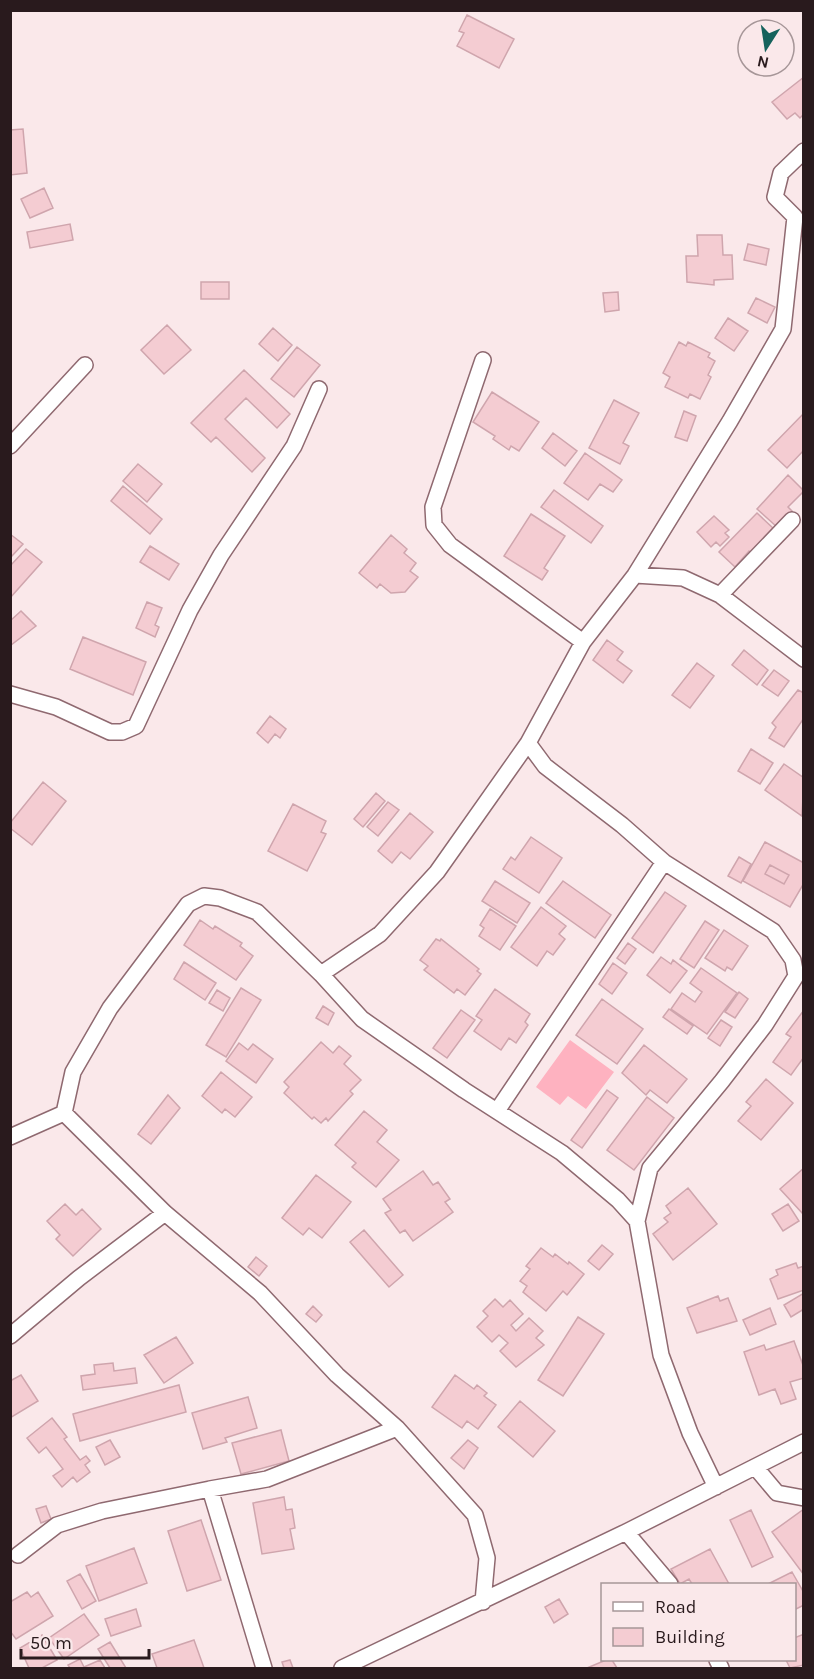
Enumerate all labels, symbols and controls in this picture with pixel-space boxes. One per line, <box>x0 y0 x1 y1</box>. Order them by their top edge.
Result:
north arrow <box>736 18 796 78</box>
text: N <box>755 52 771 73</box>
legend <box>601 1583 796 1661</box>
text: Road <box>655 1596 696 1618</box>
scale bar <box>21 1622 148 1660</box>
text: Building <box>655 1626 725 1648</box>
text: 50 m <box>30 1632 72 1654</box>

